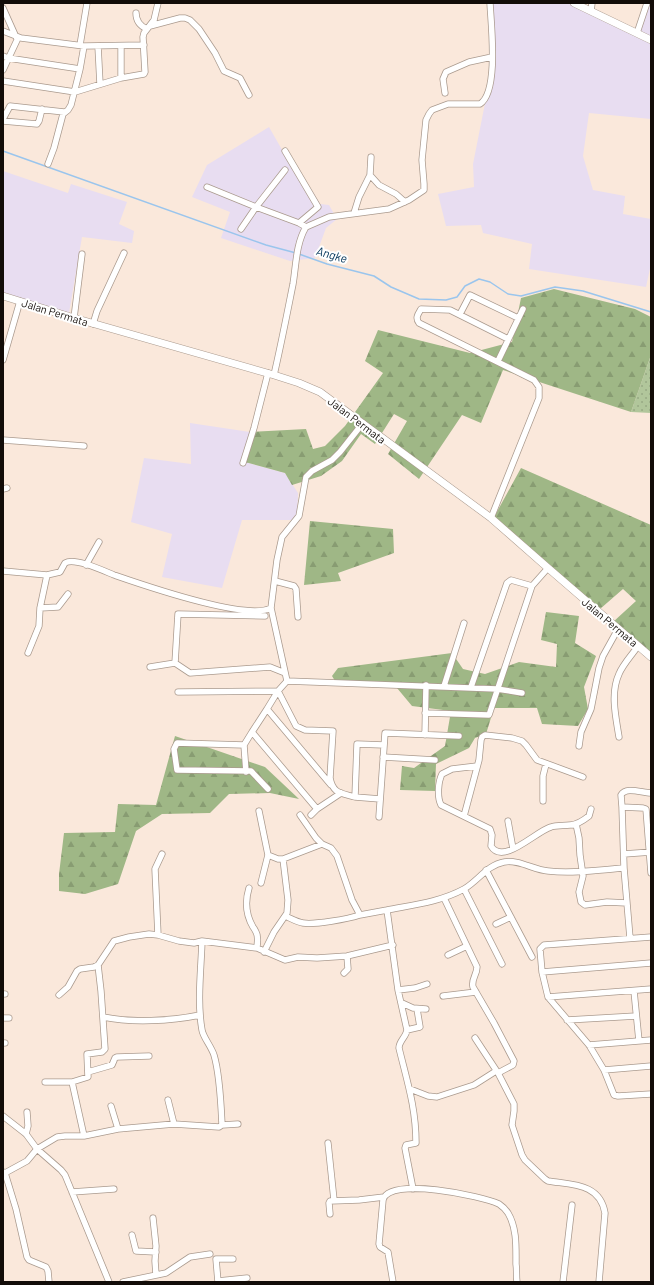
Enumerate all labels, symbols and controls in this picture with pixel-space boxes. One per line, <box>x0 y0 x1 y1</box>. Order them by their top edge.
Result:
water label: Angke <box>315 243 349 265</box>
street label: Jalan Permata <box>20 296 90 328</box>
street label: Jalan Permata <box>326 394 388 446</box>
street label: Jalan Permata <box>579 595 641 649</box>

